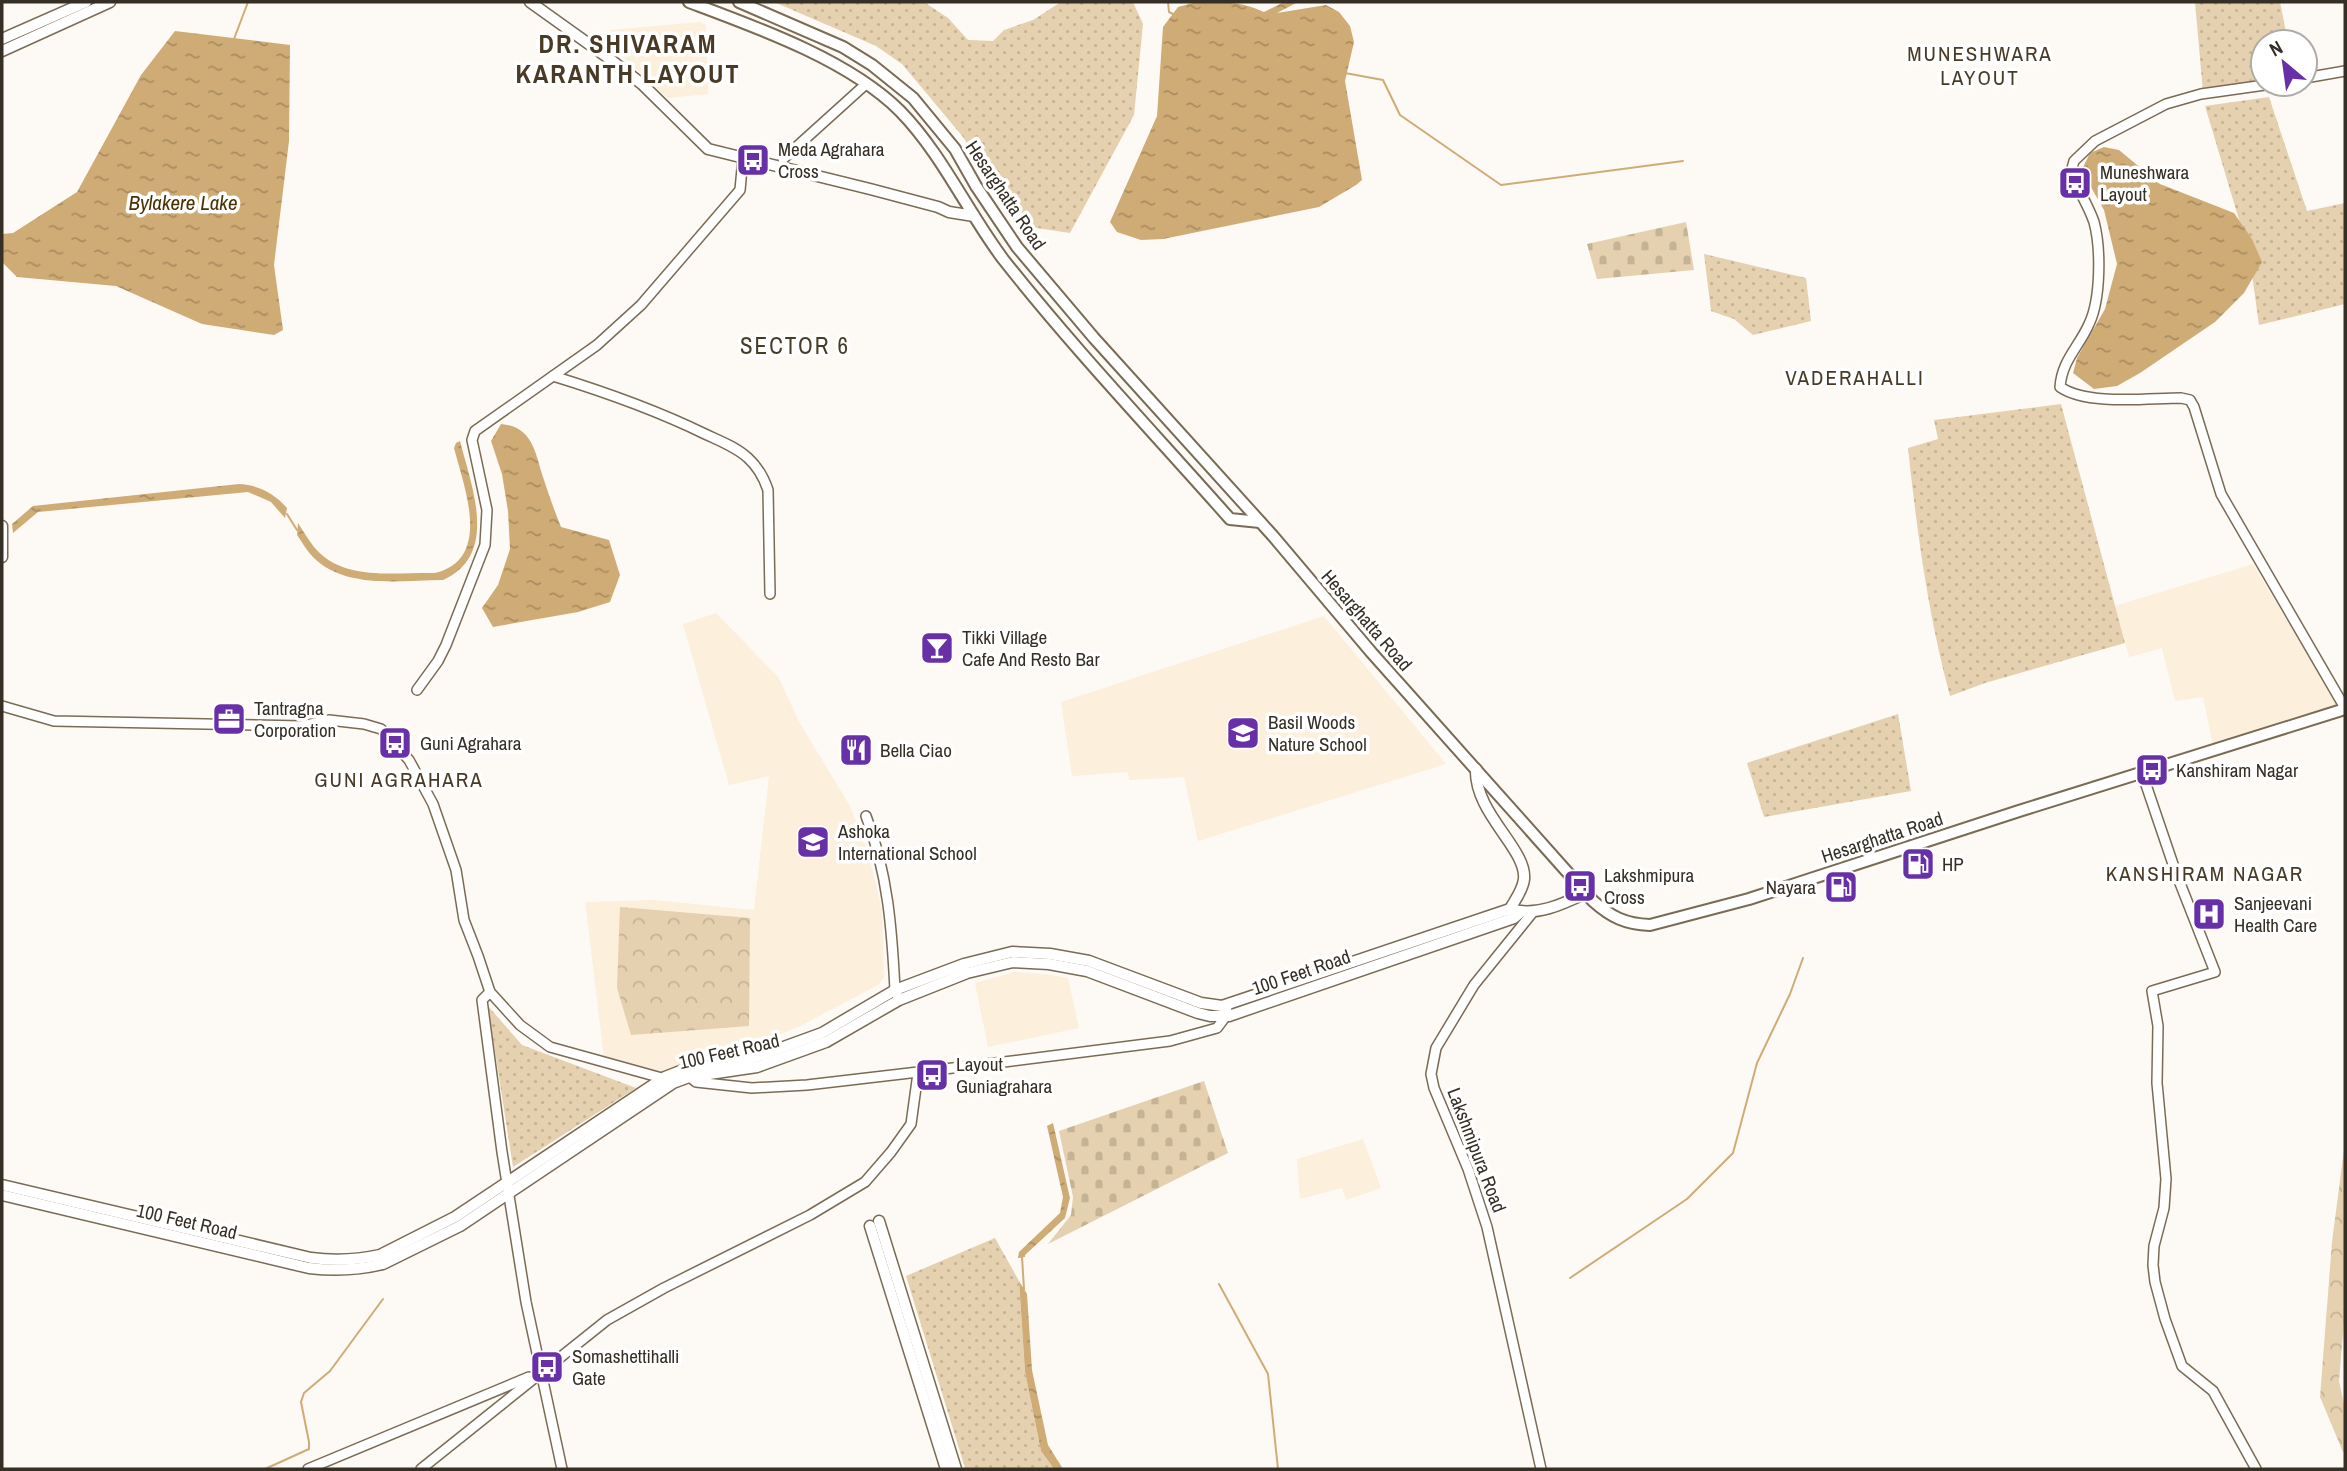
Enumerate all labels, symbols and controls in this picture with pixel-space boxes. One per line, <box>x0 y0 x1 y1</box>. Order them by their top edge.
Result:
district label: DR. SHIVARAM KARANTH LAYOUT <box>515 26 741 91</box>
north arrow <box>2249 28 2319 98</box>
text: N <box>2265 34 2287 62</box>
district label: MUNESHWARA LAYOUT <box>1907 39 2053 92</box>
street label: Hesarghatta Road <box>960 135 1052 255</box>
place label: Meda Agrahara Cross <box>778 136 885 184</box>
bus stop icon: Meda Agrahara Cross <box>734 141 772 179</box>
place label: Muneshwara Layout <box>2100 159 2190 207</box>
bus stop icon: Muneshwara Layout <box>2056 164 2094 202</box>
water label: Bylakere Lake <box>128 188 238 217</box>
district label: SECTOR 6 <box>740 330 850 361</box>
district label: VADERAHALLI <box>1785 363 1925 392</box>
street label: Hesarghatta Road <box>1316 564 1418 676</box>
place label: Tikki Village Cafe And Resto Bar <box>962 624 1101 672</box>
bar icon: Tikki Village Cafe And Resto Bar <box>918 629 956 667</box>
place label: Tantragna Corporation <box>254 695 336 743</box>
office icon: Tantragna Corporation <box>210 700 248 738</box>
place label: Basil Woods Nature School <box>1268 709 1367 757</box>
school or university icon: Basil Woods Nature School <box>1224 714 1262 752</box>
bus stop icon: Guni Agrahara <box>376 724 414 762</box>
place label: Guni Agrahara <box>420 730 522 756</box>
restaurant icon: Bella Ciao <box>837 731 875 769</box>
place label: Bella Ciao <box>880 737 952 763</box>
bus stop icon: Kanshiram Nagar <box>2133 751 2171 789</box>
place label: Kanshiram Nagar <box>2176 757 2299 783</box>
district label: GUNI AGRAHARA <box>314 765 484 794</box>
street label: Hesarghatta Road <box>1818 805 1946 869</box>
place label: Ashoka International School <box>837 818 977 866</box>
school or university icon: Ashoka International School <box>794 823 832 861</box>
fuel station icon: HP <box>1899 845 1937 883</box>
place label: HP <box>1942 851 1964 877</box>
district label: KANSHIRAM NAGAR <box>2106 859 2304 888</box>
place label: Lakshmipura Cross <box>1604 862 1694 910</box>
bus stop icon: Lakshmipura Cross <box>1561 867 1599 905</box>
fuel station icon: Nayara <box>1822 868 1860 906</box>
place label: Nayara <box>1766 874 1816 900</box>
place label: Sanjeevani Health Care <box>2234 890 2317 938</box>
hospital icon: Sanjeevani Health Care <box>2190 895 2228 933</box>
street label: 100 Feet Road <box>1248 943 1354 1001</box>
street label: 100 Feet Road <box>676 1027 782 1075</box>
place label: Layout Guniagrahara <box>956 1051 1052 1099</box>
bus stop icon: Layout Guniagrahara <box>913 1056 951 1094</box>
street label: Lakshmipura Road <box>1441 1084 1513 1216</box>
street label: 100 Feet Road <box>134 1197 240 1245</box>
place label: Somashettihalli Gate <box>572 1343 679 1391</box>
bus stop icon: Somashettihalli Gate <box>528 1348 566 1386</box>

